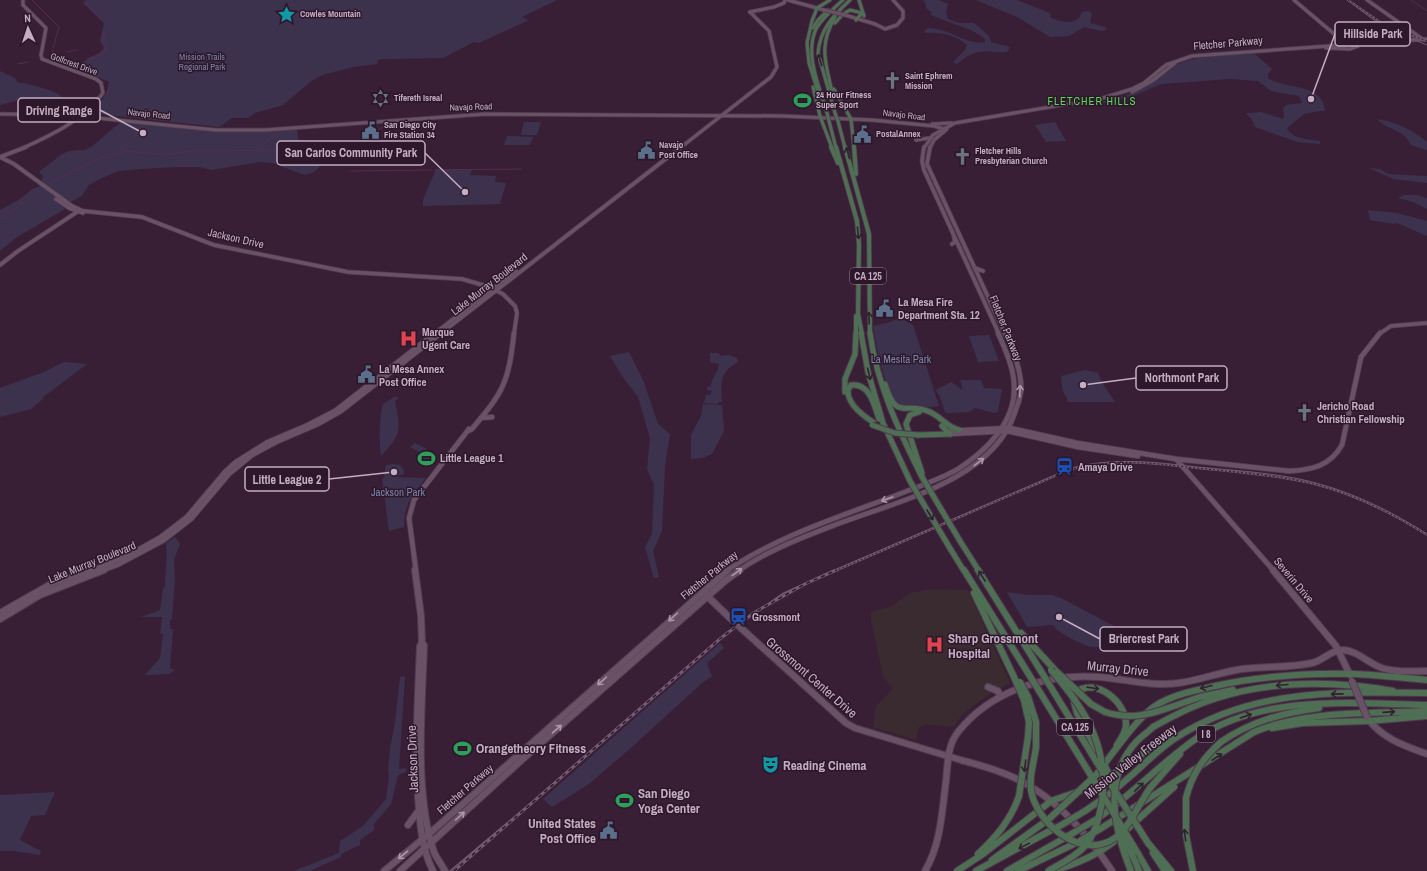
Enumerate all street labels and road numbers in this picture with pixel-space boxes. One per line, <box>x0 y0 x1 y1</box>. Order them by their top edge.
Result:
street label: Fletcher Parkway <box>1193 33 1264 53</box>
street label: Golfcrest Drive <box>49 50 99 78</box>
street label: Navajo Road <box>449 100 493 114</box>
street label: Navajo Road <box>127 106 171 122</box>
street label: Navajo Road <box>882 106 926 124</box>
street label: Jackson Drive <box>207 225 265 251</box>
street label: Lake Murray Boulevard <box>448 250 530 318</box>
road number: CA 125 <box>850 268 886 284</box>
street label: Fletcher Parkway <box>986 293 1026 363</box>
street label: Lake Murray Boulevard <box>46 538 138 586</box>
street label: Fletcher Parkway <box>678 547 741 602</box>
street label: Severin Drive <box>1271 554 1317 606</box>
street label: Grossmont Center Drive <box>762 633 861 722</box>
street label: Murray Drive <box>1086 657 1150 680</box>
road number: CA 125 <box>1057 719 1093 735</box>
street label: Mission Valley Freeway <box>1081 720 1180 803</box>
street label: Jackson Drive <box>403 725 422 793</box>
road number: I 8 <box>1197 726 1215 742</box>
street label: Fletcher Parkway <box>434 761 496 817</box>

